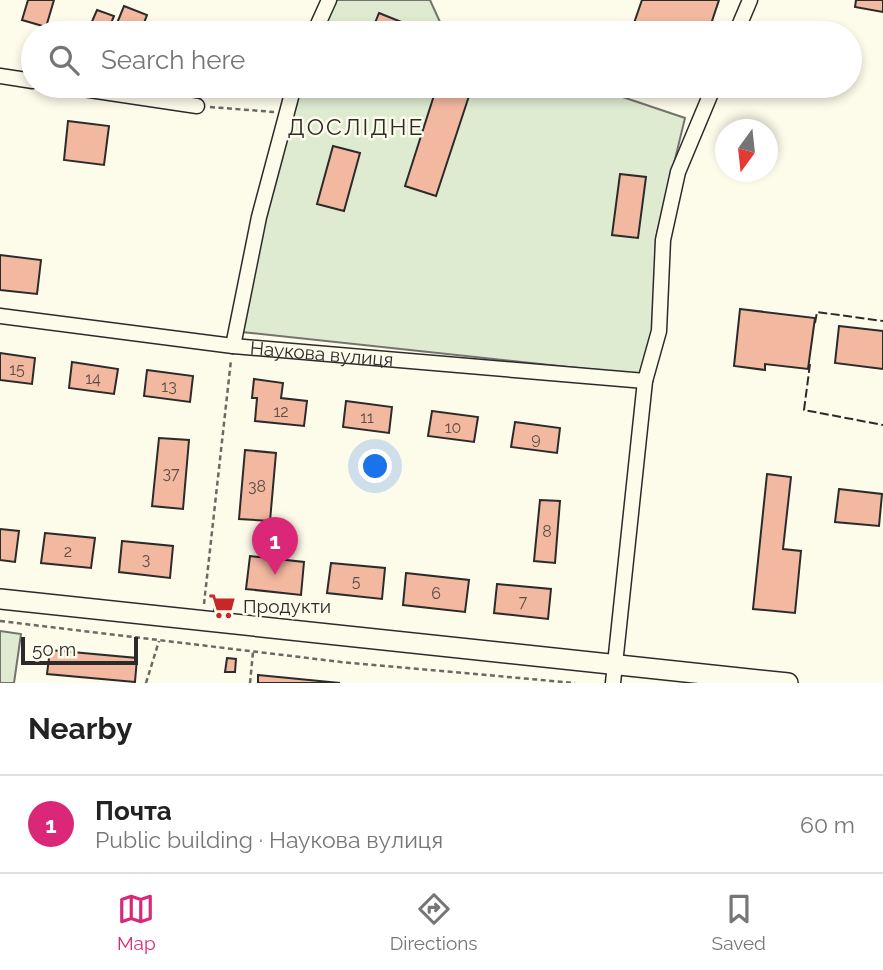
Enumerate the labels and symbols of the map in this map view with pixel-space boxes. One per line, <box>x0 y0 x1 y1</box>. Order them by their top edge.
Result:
district label: ДОСЛІДНЕ <box>288 113 424 140</box>
north arrow <box>715 119 778 182</box>
street label: Наукова вулиця <box>249 336 394 371</box>
house number: 15 <box>9 360 25 379</box>
house number: 14 <box>85 369 101 388</box>
house number: 13 <box>161 377 177 396</box>
house number: 12 <box>273 402 289 421</box>
house number: 11 <box>360 408 374 427</box>
house number: 10 <box>445 418 461 437</box>
house number: 9 <box>531 429 541 448</box>
your location <box>358 449 392 483</box>
house number: 37 <box>162 464 180 483</box>
house number: 38 <box>248 477 266 496</box>
pin: 1 <box>252 517 298 575</box>
house number: 8 <box>542 522 552 541</box>
house number: 2 <box>64 542 72 561</box>
house number: 3 <box>142 550 150 569</box>
house number: 5 <box>352 572 361 591</box>
house number: 6 <box>431 584 441 603</box>
supermarket icon: Продукти <box>207 591 237 621</box>
house number: 7 <box>519 592 528 611</box>
place label: Продукти <box>243 595 331 617</box>
scale bar <box>21 634 138 666</box>

